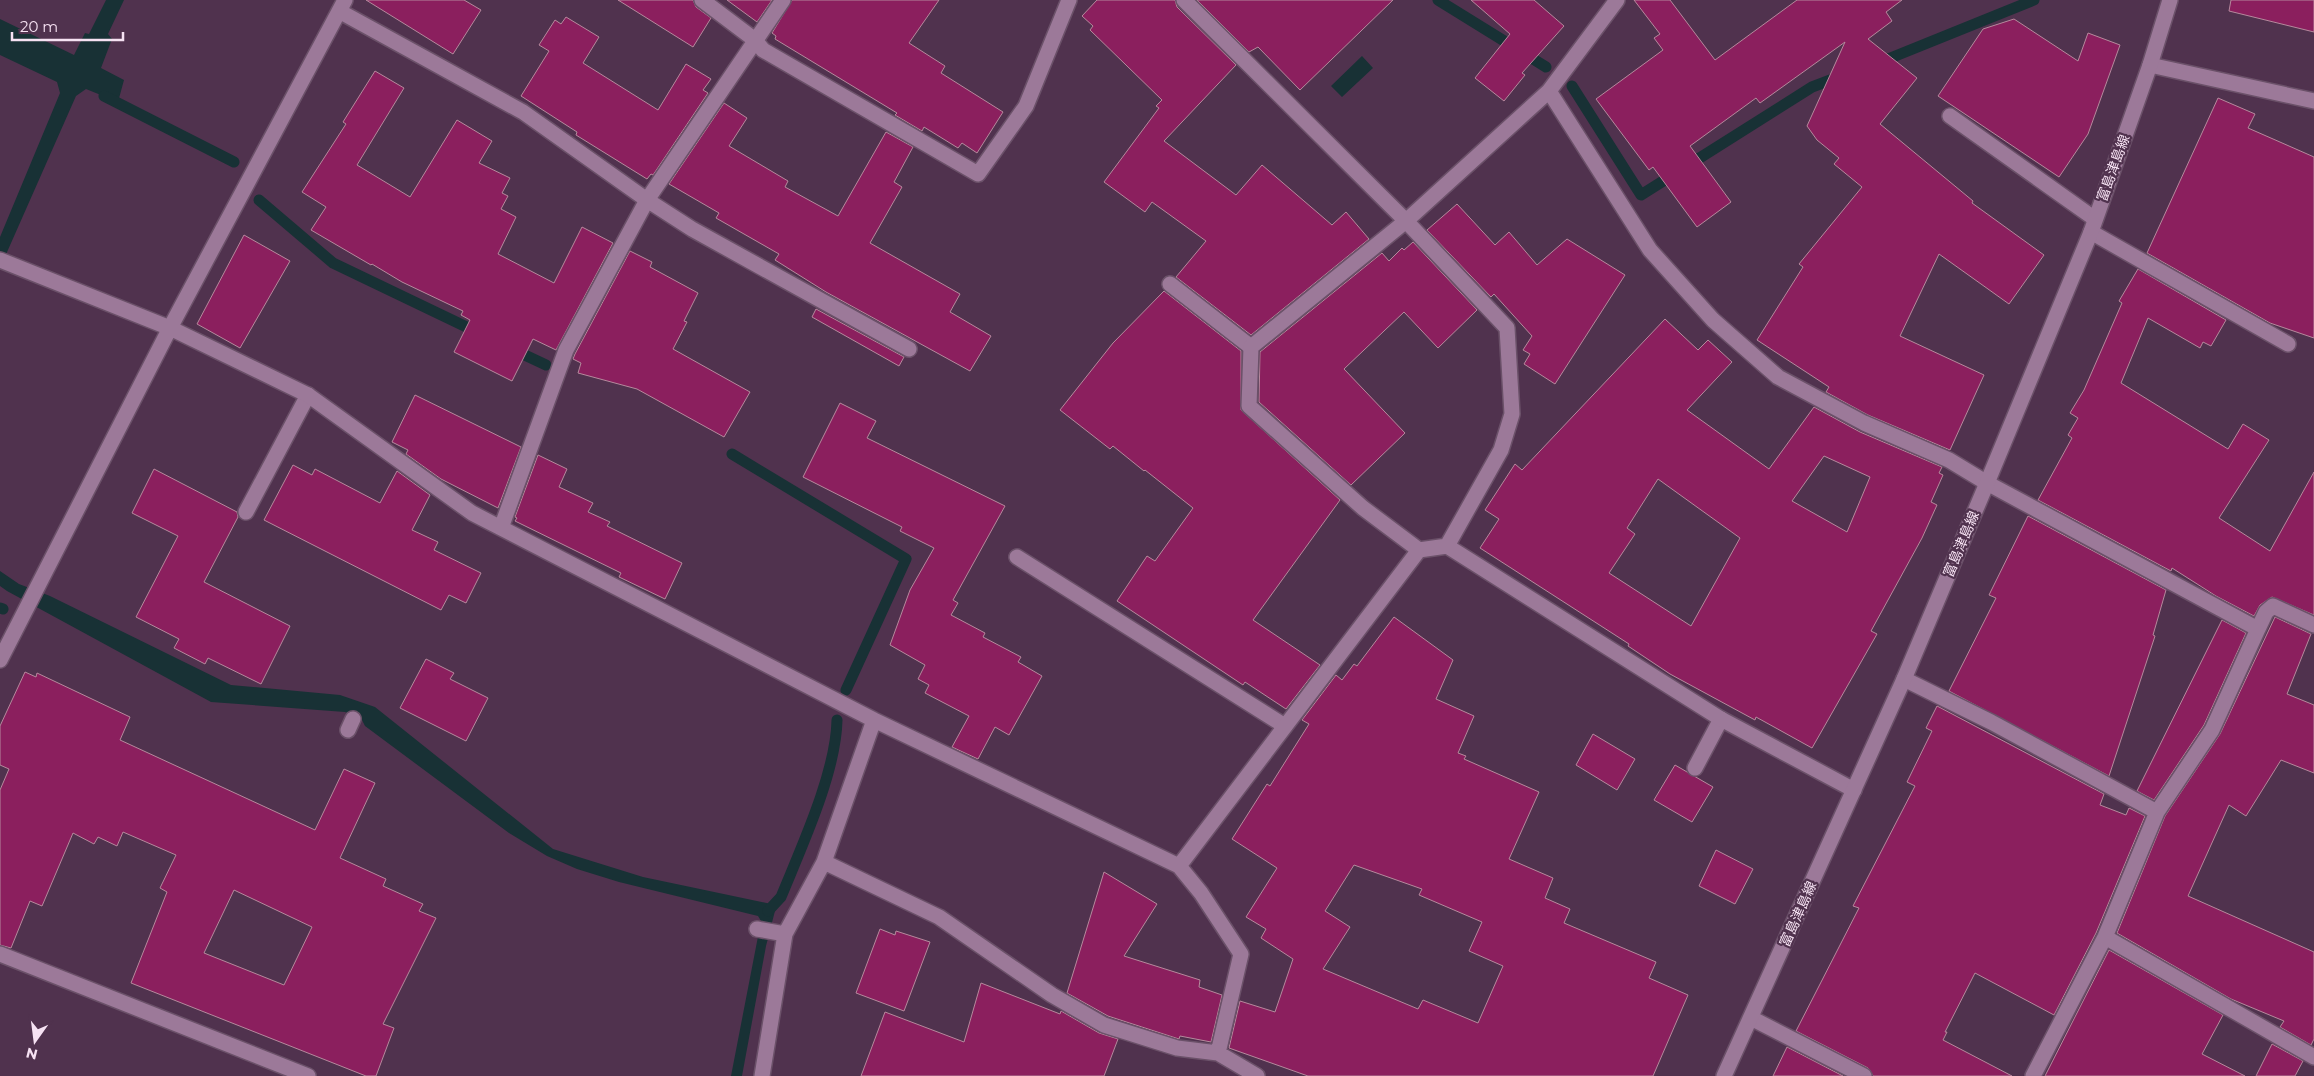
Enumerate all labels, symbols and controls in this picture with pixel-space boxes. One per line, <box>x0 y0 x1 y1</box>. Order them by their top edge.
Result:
scale bar <box>12 10 124 42</box>
text: 20 m <box>20 17 58 36</box>
street label: 富島津島線 <box>2093 132 2133 204</box>
street label: 富島津島線 <box>1939 508 1983 580</box>
street label: 富島津島線 <box>1776 878 1820 950</box>
north arrow <box>10 1016 60 1066</box>
text: N <box>24 1044 40 1064</box>

